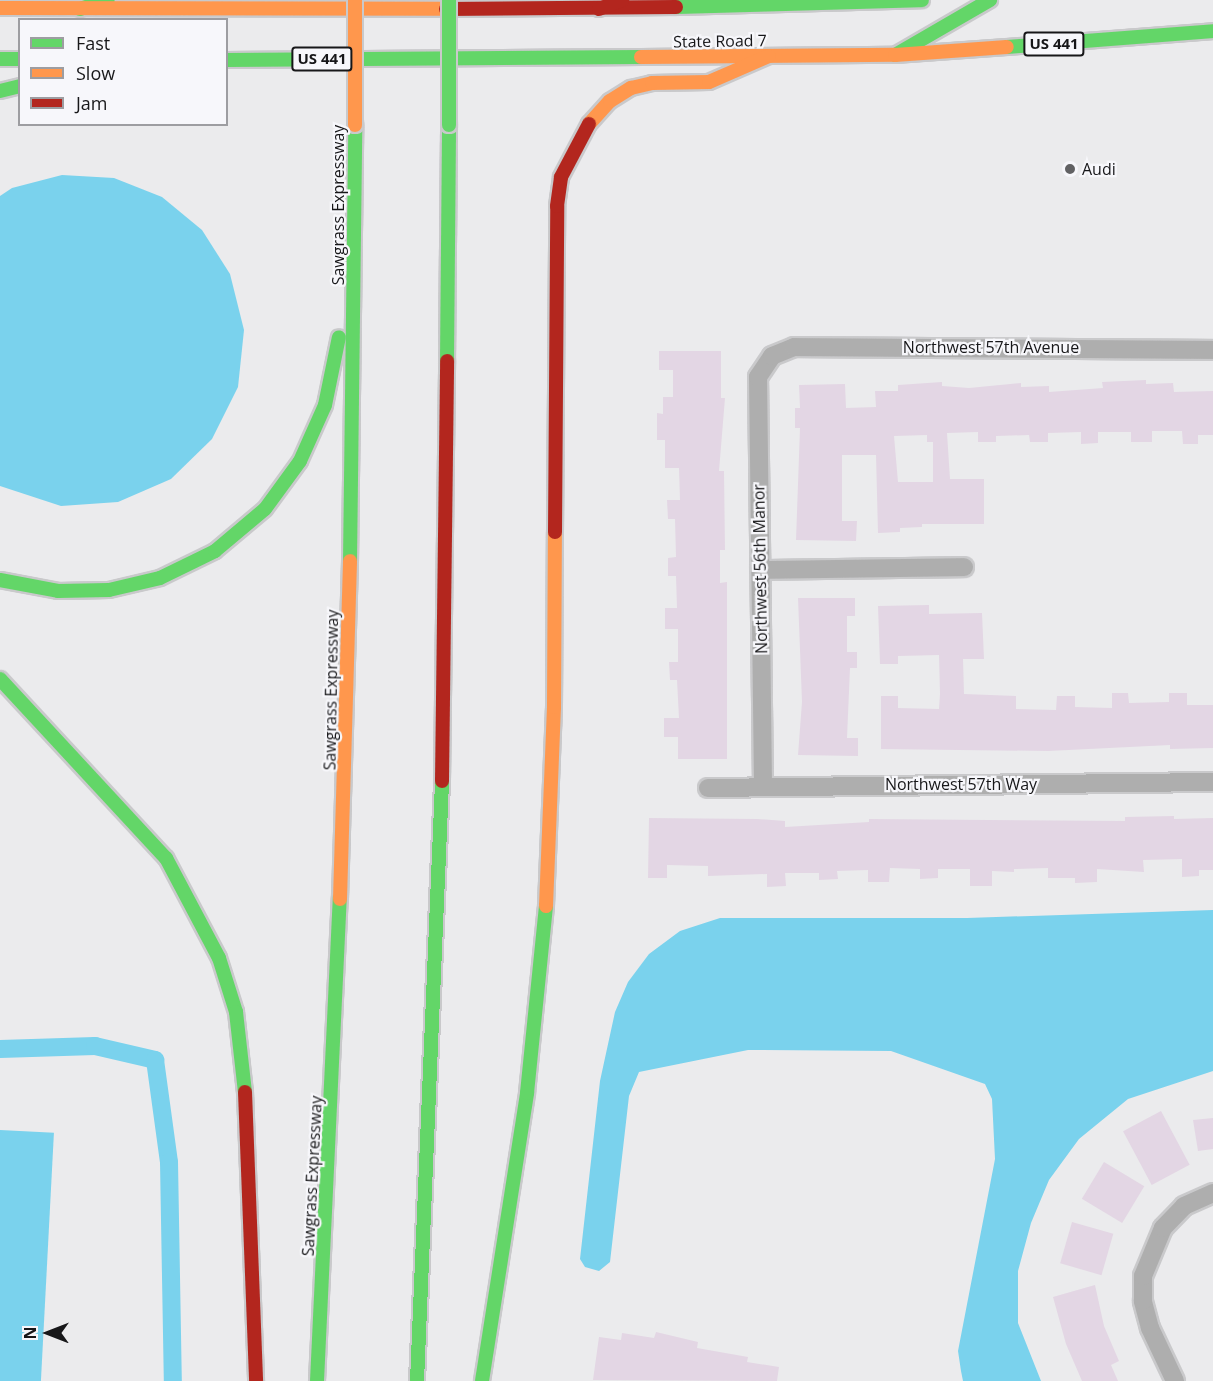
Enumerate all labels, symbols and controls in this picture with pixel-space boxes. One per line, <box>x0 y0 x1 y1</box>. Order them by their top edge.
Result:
legend <box>18 18 228 126</box>
text: Fast <box>76 31 110 55</box>
street label: State Road 7 <box>673 31 767 51</box>
road number: US 441 <box>1022 32 1086 56</box>
road number: US 441 <box>290 47 354 71</box>
text: Slow <box>76 61 115 85</box>
text: Jam <box>76 91 108 115</box>
street label: Sawgrass Expressway <box>328 125 348 285</box>
place label: Audi <box>1082 159 1116 179</box>
marker: Audi <box>1063 162 1077 176</box>
street label: Northwest 57th Avenue <box>903 337 1079 357</box>
street label: Northwest 56th Manor <box>749 484 771 654</box>
street label: Sawgrass Expressway <box>320 609 342 771</box>
street label: Northwest 57th Way <box>885 774 1037 794</box>
street label: Sawgrass Expressway <box>298 1095 326 1257</box>
north arrow <box>18 1303 78 1363</box>
text: N <box>19 1327 41 1340</box>

